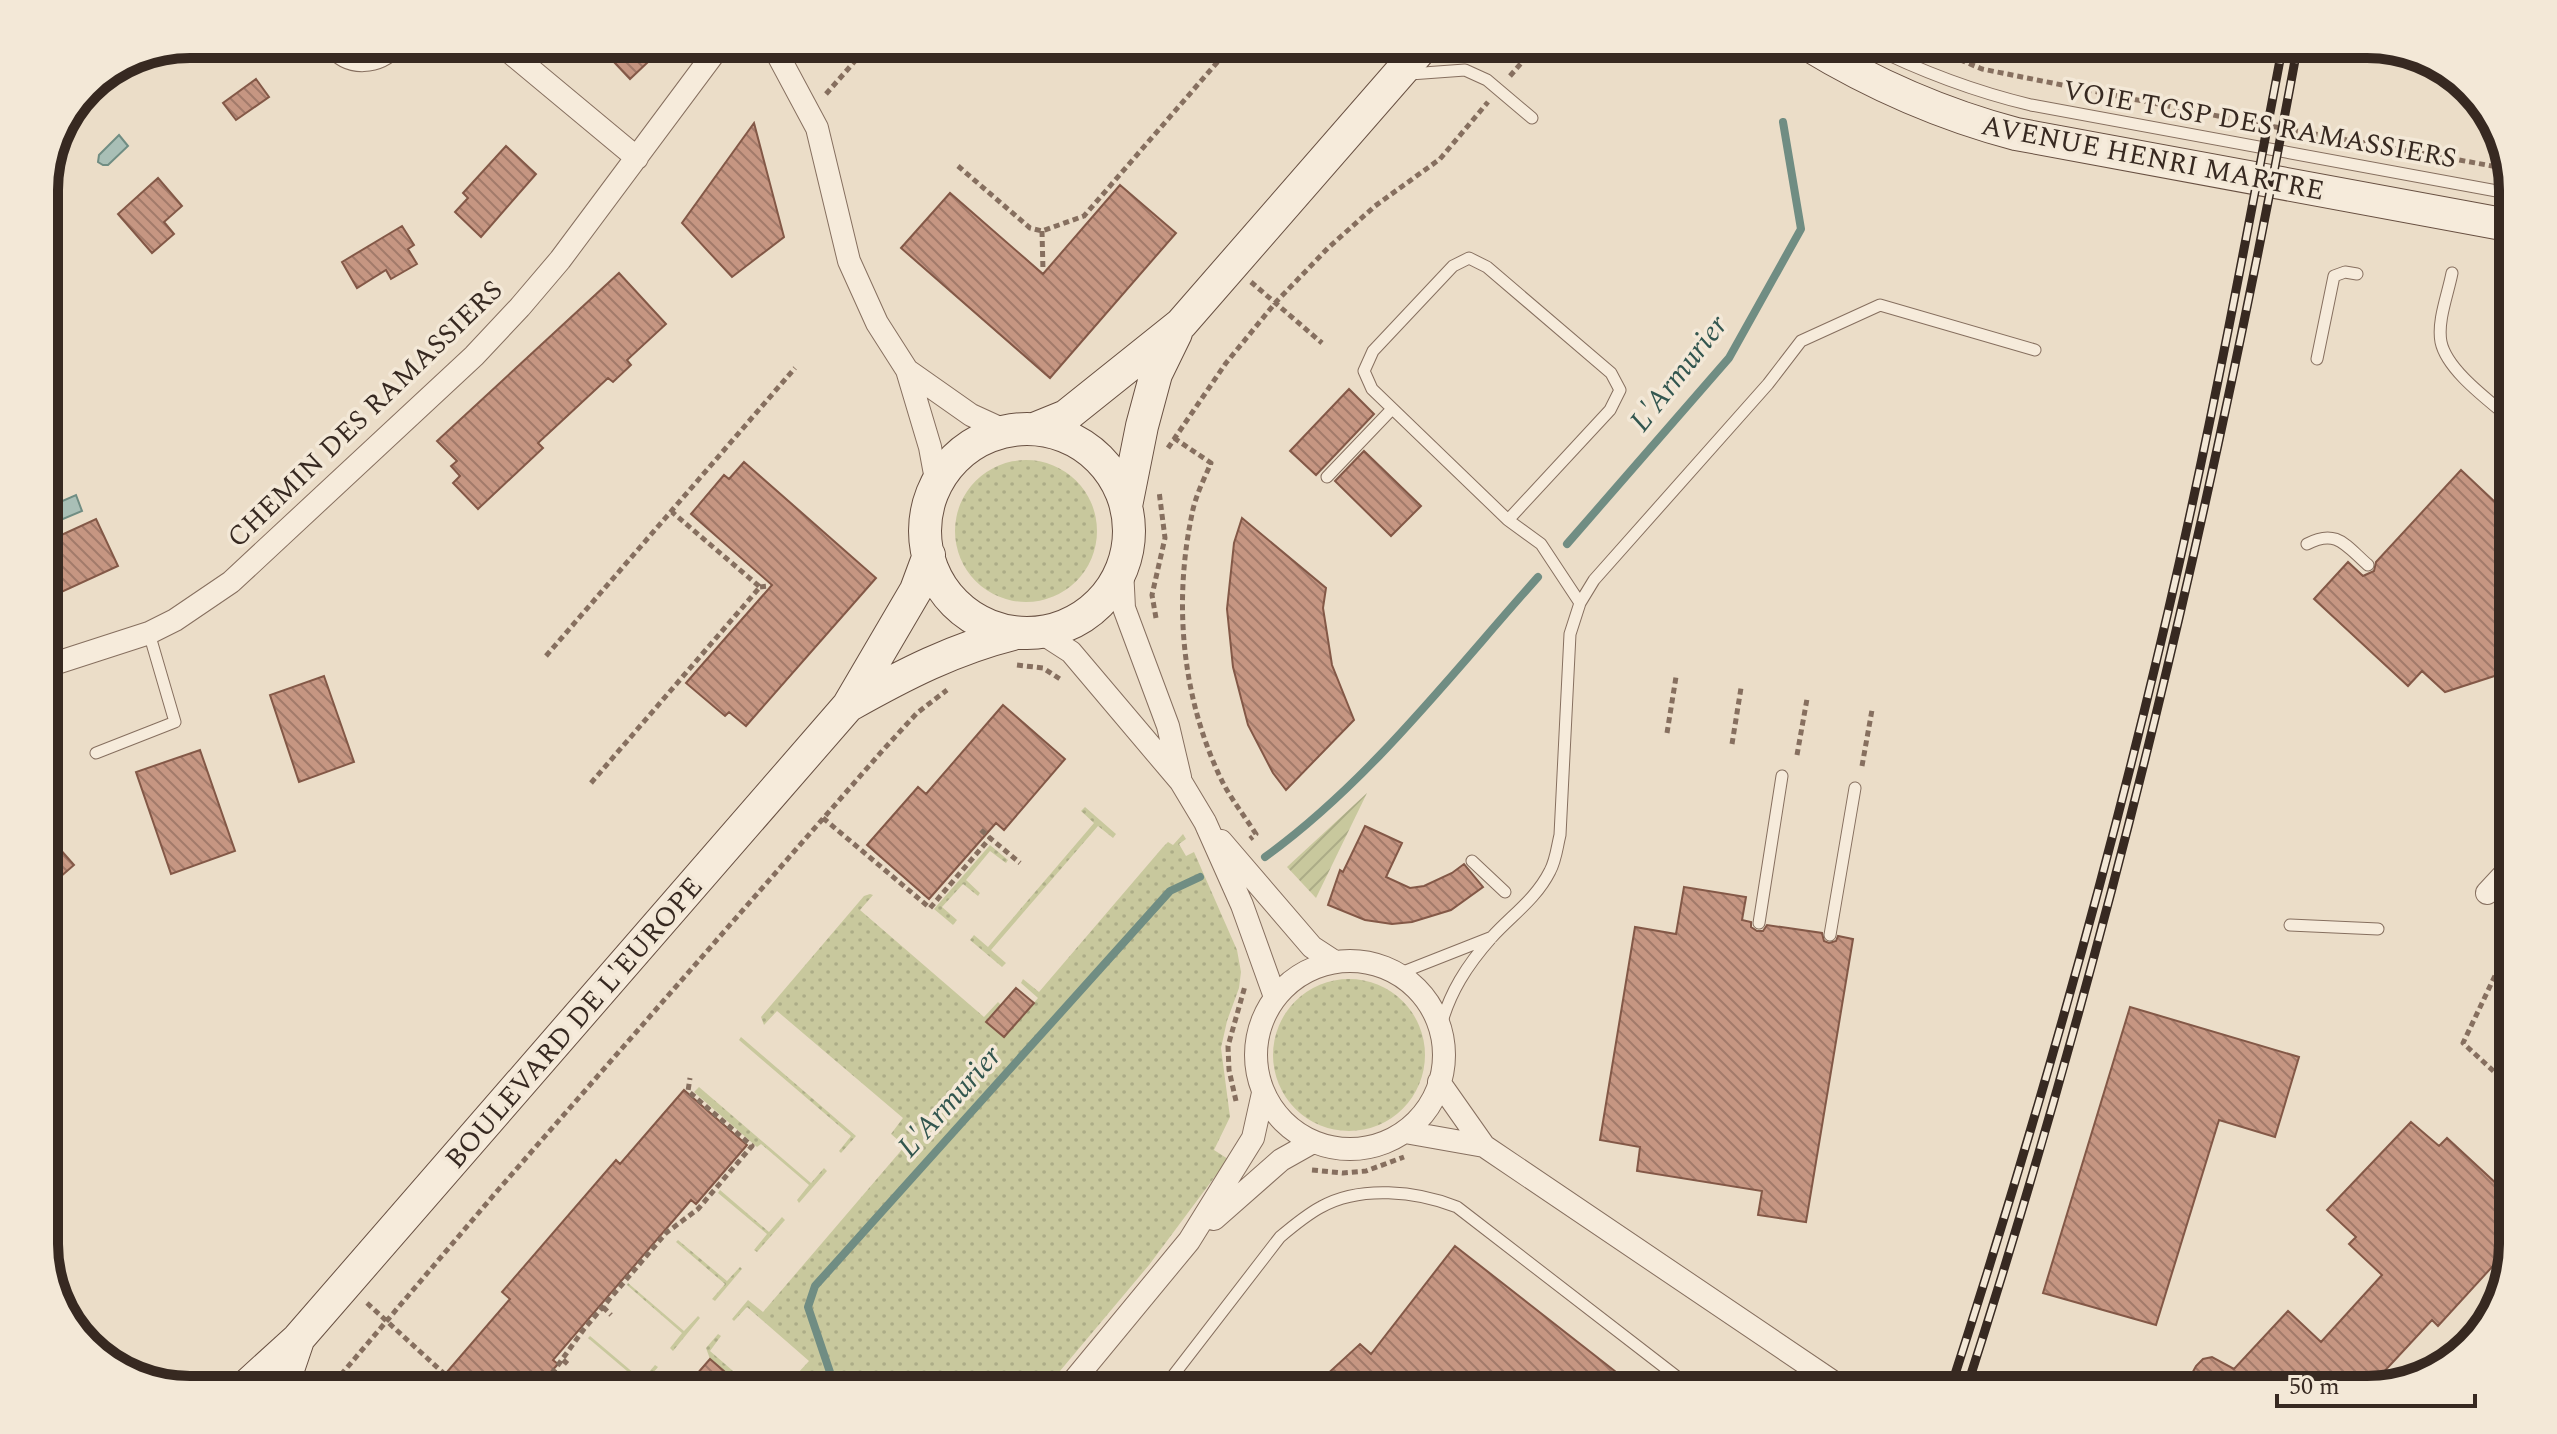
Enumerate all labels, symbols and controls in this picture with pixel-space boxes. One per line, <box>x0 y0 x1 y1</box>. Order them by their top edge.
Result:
street label: VOIE TCSP DES RAMASSIERS <box>2060 69 2460 180</box>
street label: AVENUE HENRI MARTRE <box>1977 104 2328 213</box>
street label: CHEMIN DES RAMASSIERS <box>217 270 513 558</box>
water label: L'Armurier <box>1618 305 1740 442</box>
street label: BOULEVARD DE L'EUROPE <box>435 867 713 1179</box>
water label: L'Armurier <box>887 1035 1013 1168</box>
scale bar <box>2277 1358 2475 1408</box>
text: 50 m <box>2289 1369 2340 1405</box>

